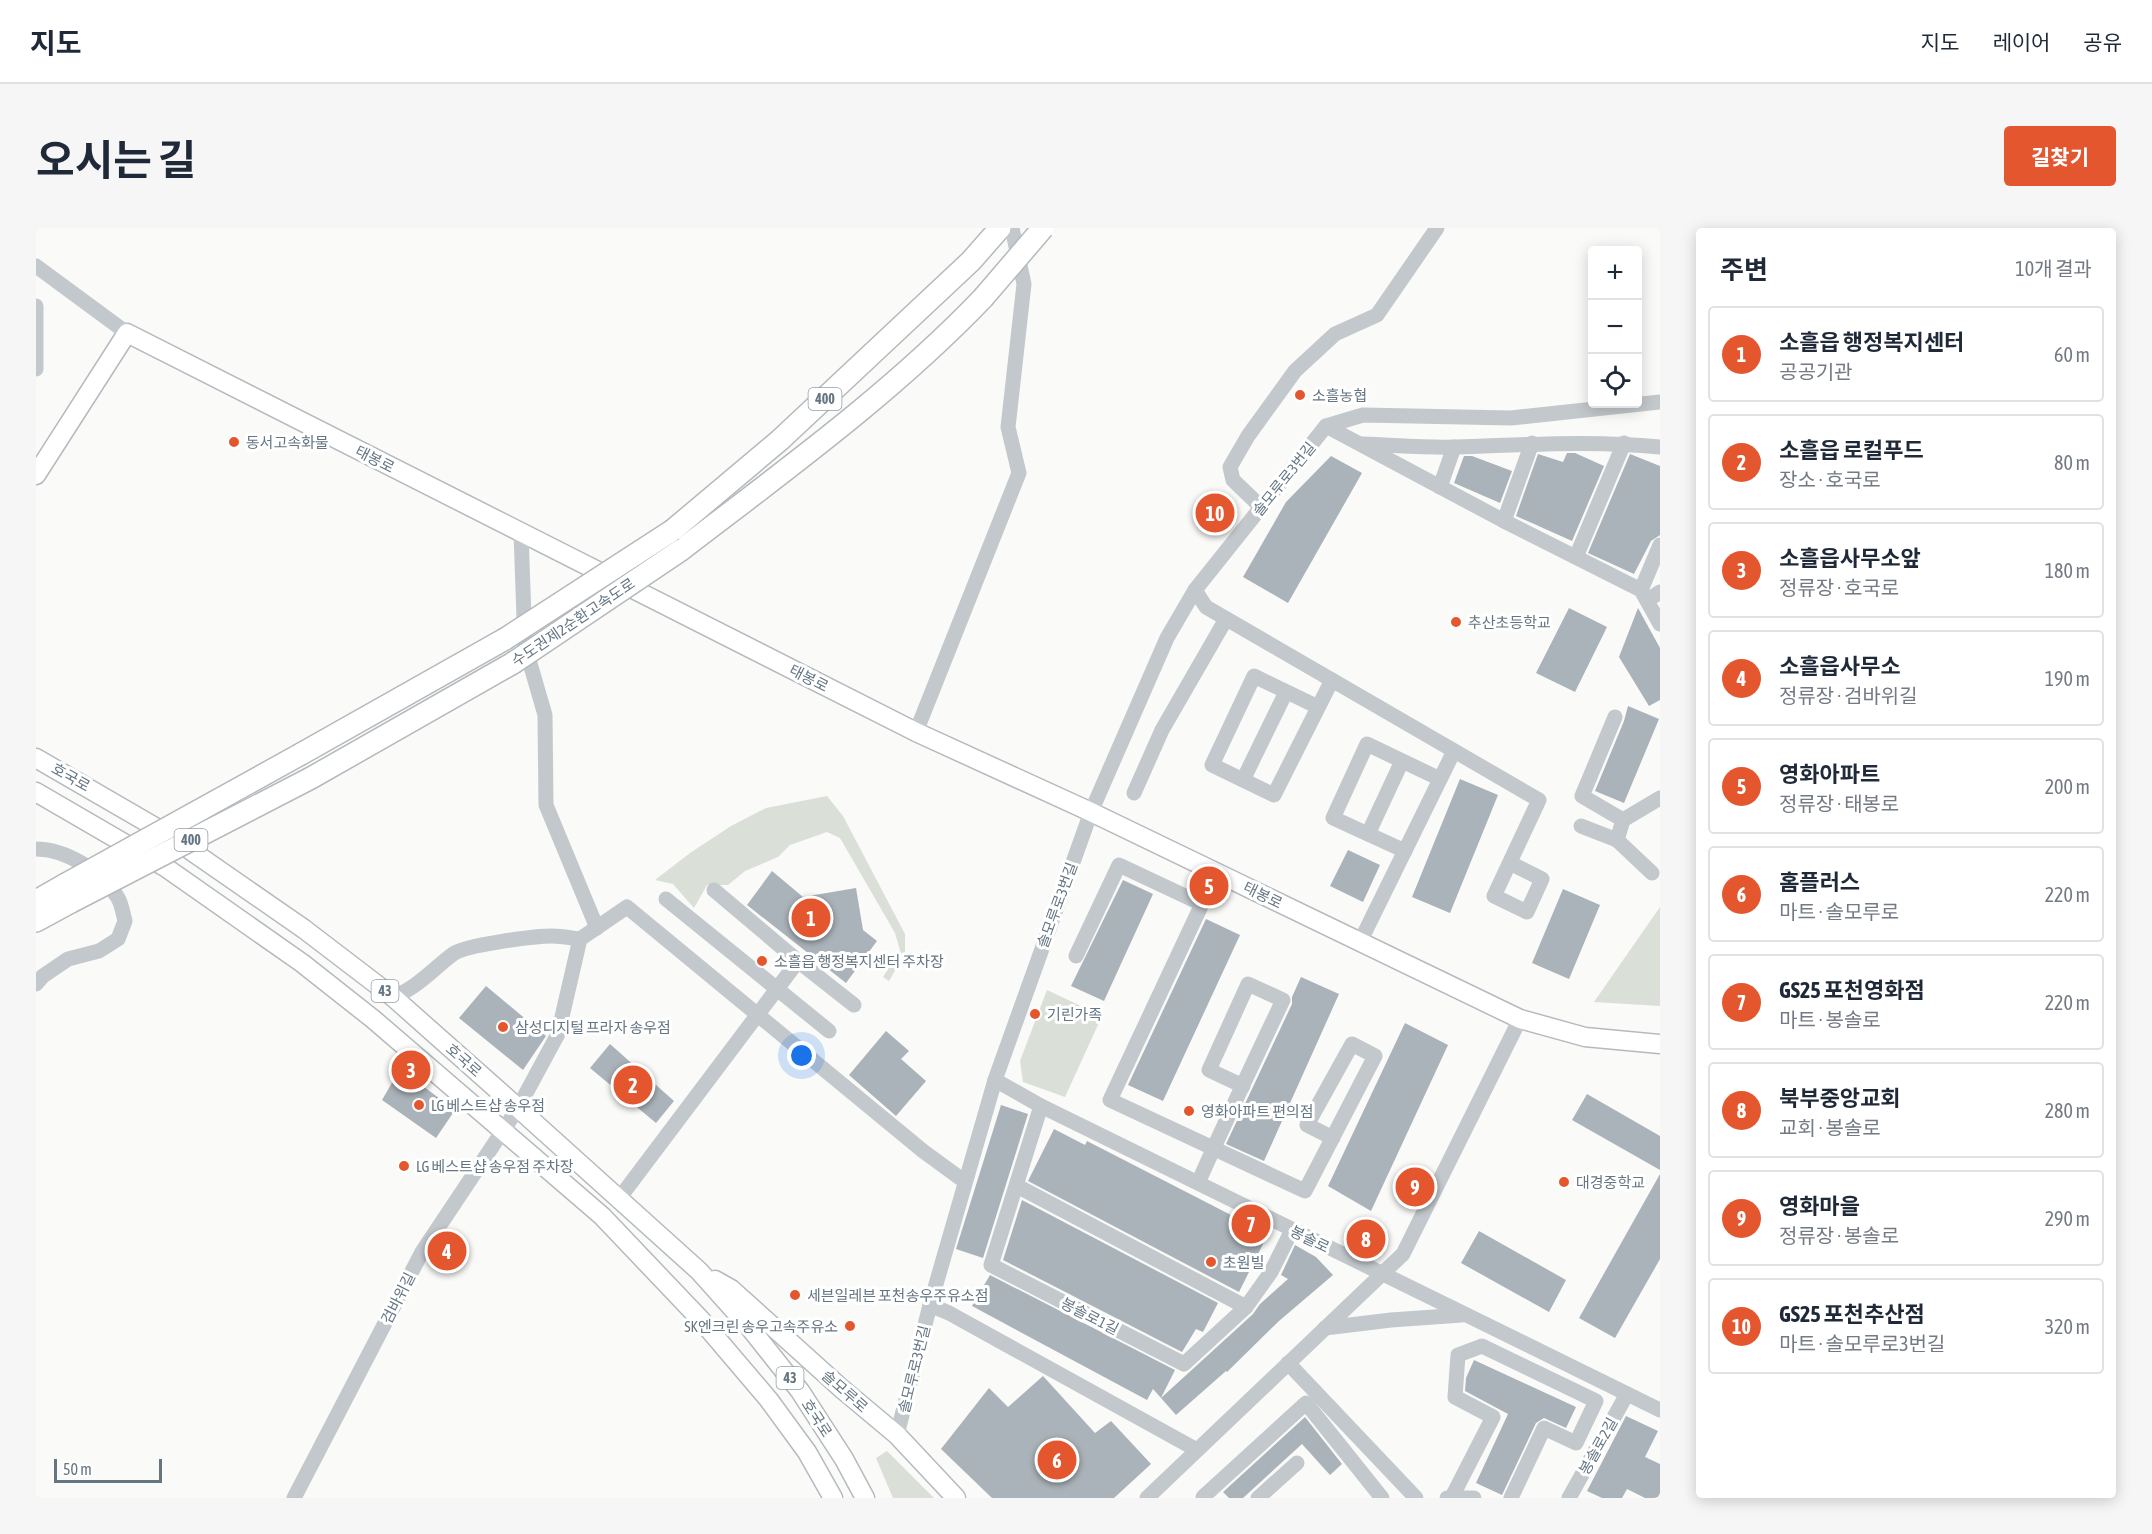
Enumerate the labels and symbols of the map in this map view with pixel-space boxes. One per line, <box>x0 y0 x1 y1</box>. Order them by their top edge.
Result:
place label: 소흘농협 <box>1312 387 1367 404</box>
road number: 400 <box>808 388 842 410</box>
marker: 소흘농협 <box>1293 388 1307 402</box>
place label: 동서고속화물 <box>246 434 329 451</box>
marker: 동서고속화물 <box>227 435 241 449</box>
street label: 솔모루로3번길 <box>1249 439 1319 519</box>
street label: 태봉로 <box>353 442 397 476</box>
pin: 10 <box>1196 490 1234 536</box>
street label: 수도권제2순환고속도로 <box>508 574 638 670</box>
place label: 추산초등학교 <box>1468 614 1551 631</box>
marker: 추산초등학교 <box>1449 615 1463 629</box>
street label: 태봉로 <box>787 661 831 695</box>
street label: 호국로 <box>49 760 93 794</box>
road number: 400 <box>174 829 208 851</box>
street label: 솔모루로3번길 <box>1034 860 1080 950</box>
pin: 5 <box>1190 864 1228 908</box>
street label: 태봉로 <box>1241 878 1285 912</box>
pin: 1 <box>792 896 830 940</box>
place label: 소흘읍 행정복지센터 주차장 <box>774 953 944 970</box>
marker: 소흘읍 행정복지센터 주차장 <box>755 954 769 968</box>
road number: 43 <box>372 980 398 1002</box>
place label: 기린가족 <box>1047 1006 1102 1023</box>
marker: 기린가족 <box>1028 1007 1042 1021</box>
place label: 삼성디지털 프라자 송우점 <box>515 1019 671 1036</box>
marker: 삼성디지털 프라자 송우점 <box>496 1020 510 1034</box>
street label: 호국로 <box>443 1040 485 1080</box>
your location <box>787 1041 816 1070</box>
pin: 3 <box>392 1048 430 1092</box>
pin: 2 <box>614 1062 652 1108</box>
place label: LG 베스트샵 송우점 <box>431 1097 545 1114</box>
marker: LG 베스트샵 송우점 <box>412 1098 426 1112</box>
place label: 영화아파트 편의점 <box>1201 1103 1313 1120</box>
marker: 영화아파트 편의점 <box>1182 1104 1196 1118</box>
place label: LG 베스트샵 송우점 주차장 <box>416 1158 574 1175</box>
marker: LG 베스트샵 송우점 주차장 <box>397 1159 411 1173</box>
pin: 9 <box>1396 1164 1434 1210</box>
place label: 대경중학교 <box>1576 1174 1645 1191</box>
marker: 대경중학교 <box>1557 1175 1571 1189</box>
pin: 7 <box>1232 1202 1270 1246</box>
pin: 8 <box>1346 1216 1386 1262</box>
street label: 봉솔로 <box>1288 1222 1332 1256</box>
pin: 4 <box>428 1228 466 1274</box>
place label: 초원빌 <box>1223 1254 1264 1271</box>
marker: 초원빌 <box>1204 1255 1218 1269</box>
street label: 검바위길 <box>378 1270 418 1326</box>
place label: 세븐일레븐 포천송우주유소점 <box>807 1287 988 1304</box>
marker: 세븐일레븐 포천송우주유소점 <box>788 1288 802 1302</box>
street label: 봉솔로1길 <box>1058 1294 1122 1338</box>
place label: SK엔크린 송우고속주유소 <box>684 1318 838 1335</box>
marker: SK엔크린 송우고속주유소 <box>843 1319 857 1333</box>
street label: 솔모루로3번길 <box>895 1323 933 1415</box>
street label: 솔모루로 <box>819 1366 871 1416</box>
road number: 43 <box>776 1367 804 1389</box>
street label: 호국로 <box>799 1396 835 1440</box>
street label: 봉솔로2길 <box>1575 1415 1621 1477</box>
pin: 6 <box>1038 1438 1076 1482</box>
scale bar <box>54 1456 162 1484</box>

